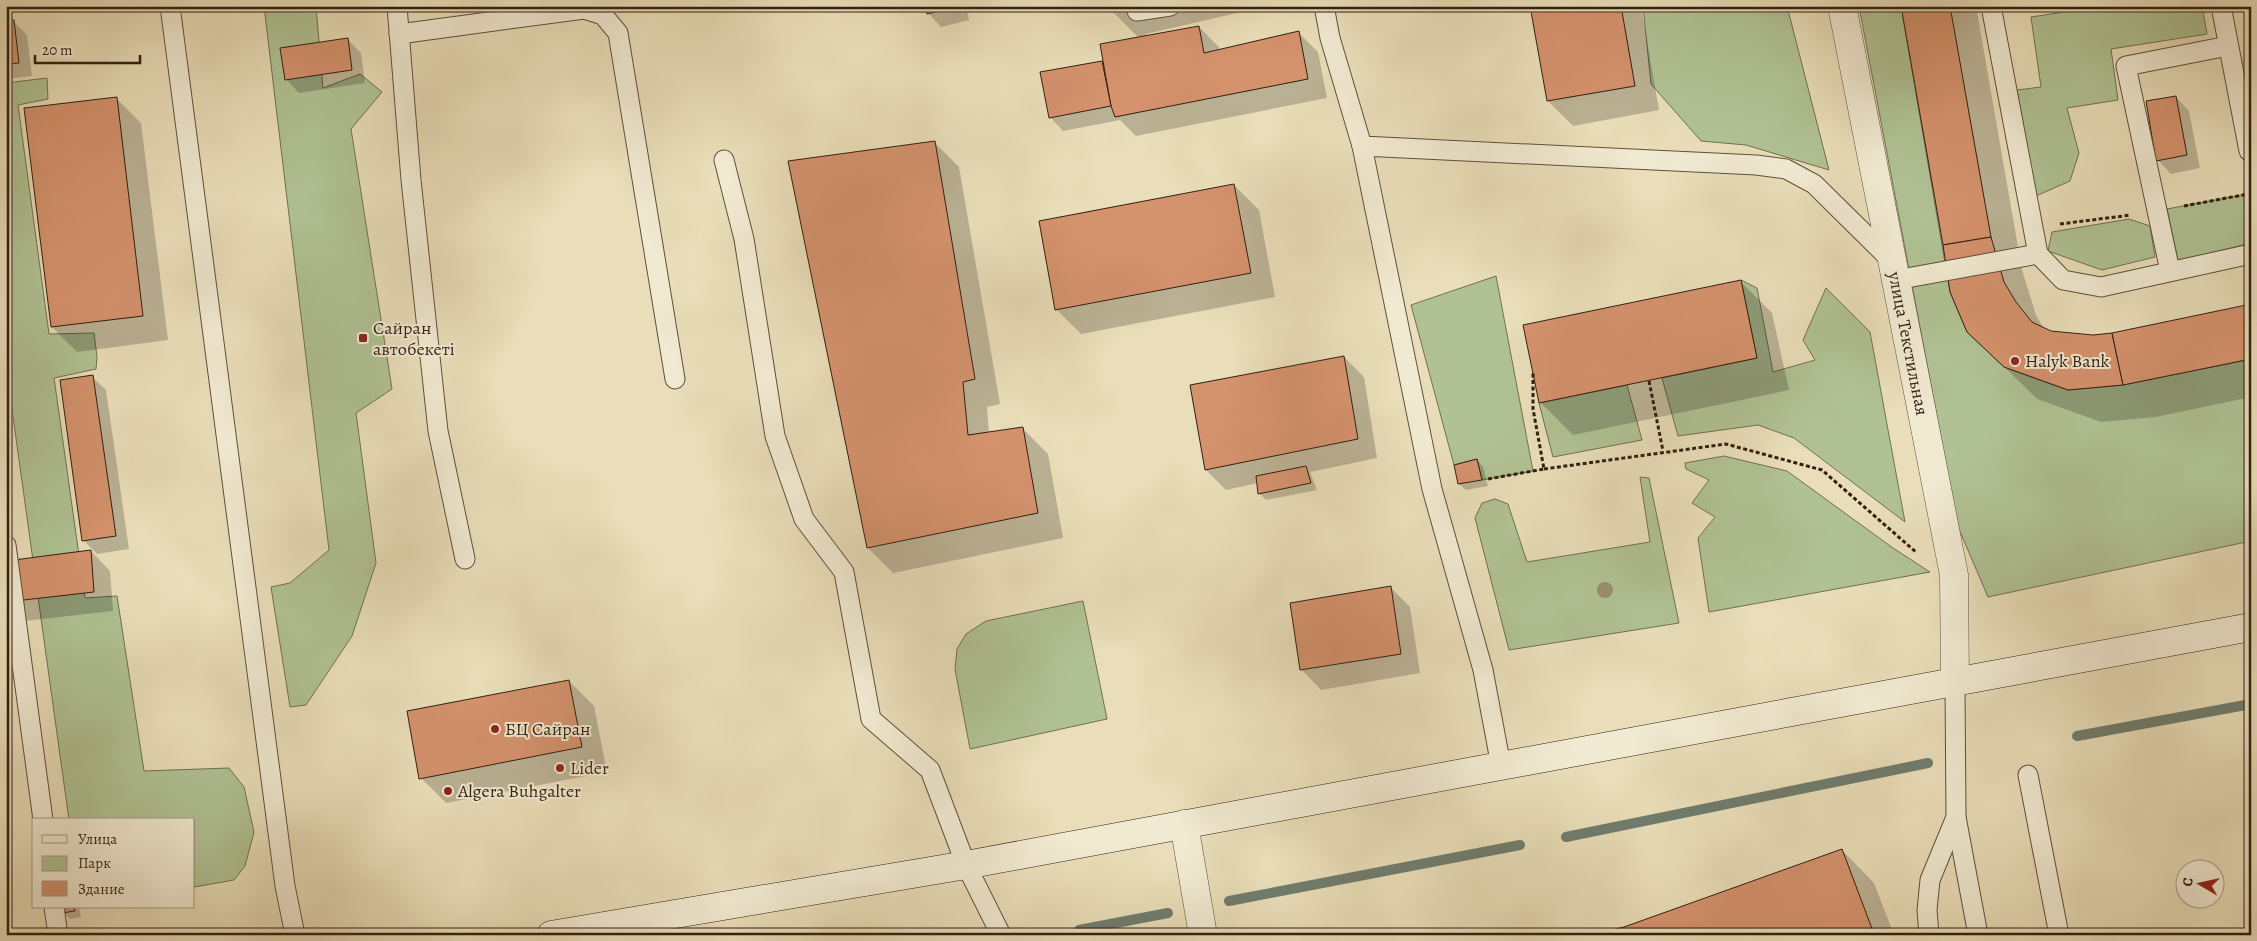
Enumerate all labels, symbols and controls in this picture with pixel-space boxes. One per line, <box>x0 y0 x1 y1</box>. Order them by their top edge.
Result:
scale bar <box>35 32 140 64</box>
text: 20 m <box>42 40 73 60</box>
street label: улица Текстильная <box>1882 268 1934 418</box>
place label: Сайран автобекеті <box>373 316 455 361</box>
marker: Сайран автобекеті <box>357 332 369 344</box>
place label: Halyk Bank <box>2025 349 2110 373</box>
marker: Halyk Bank <box>2009 355 2021 367</box>
place label: БЦ Сайран <box>505 717 590 741</box>
marker: БЦ Сайран <box>489 723 501 735</box>
place label: Lider <box>570 756 609 780</box>
marker: Lider <box>554 762 566 774</box>
place label: Algera Buhgalter <box>457 779 581 803</box>
marker: Algera Buhgalter <box>442 785 454 797</box>
legend <box>32 818 195 908</box>
text: Улица <box>78 829 117 849</box>
text: Парк <box>78 853 111 873</box>
north arrow <box>2174 858 2224 908</box>
text: С <box>2178 876 2198 888</box>
text: Здание <box>78 879 125 899</box>

